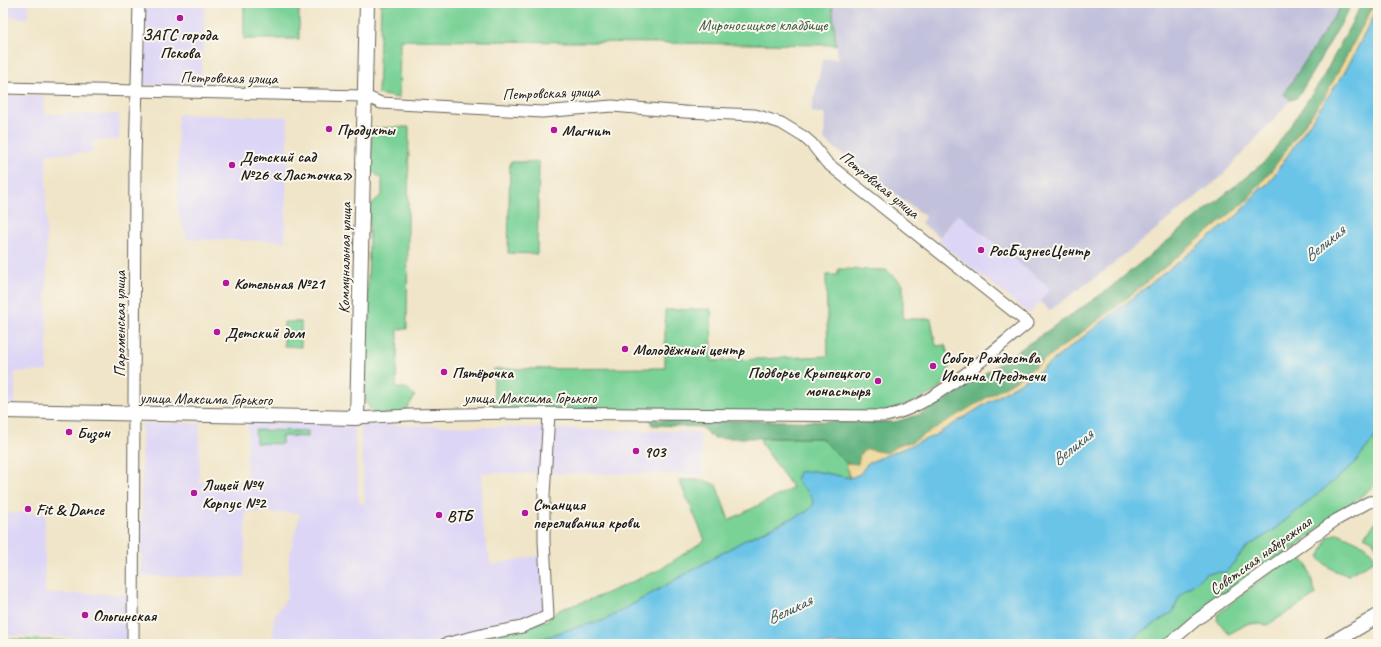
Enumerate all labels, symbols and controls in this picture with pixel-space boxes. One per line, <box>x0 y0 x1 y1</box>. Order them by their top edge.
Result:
marker: ЗАГС города Пскова <box>175 13 185 23</box>
park label: Мироносицкое кладбище <box>699 15 829 35</box>
place label: ЗАГС города Пскова <box>143 25 219 63</box>
street label: Петровская улица <box>180 67 279 89</box>
street label: Петровская улица <box>502 81 601 105</box>
place label: Продукты <box>337 120 396 140</box>
place label: Магнит <box>562 121 611 141</box>
marker: Продукты <box>324 124 334 134</box>
marker: Магнит <box>549 125 559 135</box>
street label: Петровская улица <box>835 146 924 224</box>
place label: Детский сад №26 «Ласточка» <box>240 147 353 185</box>
marker: Детский сад №26 «Ласточка» <box>227 160 237 170</box>
street label: Коммунальная улица <box>334 201 356 314</box>
water label: Великая <box>1299 219 1351 266</box>
place label: РосБизнесЦентр <box>989 241 1090 261</box>
marker: РосБизнесЦентр <box>976 245 986 255</box>
street label: Пароменская улица <box>110 269 130 377</box>
place label: Котельная №21 <box>234 274 326 294</box>
marker: Котельная №21 <box>221 278 231 288</box>
place label: Детский дом <box>225 323 306 343</box>
marker: Детский дом <box>212 327 222 337</box>
place label: Молодёжный центр <box>633 340 745 360</box>
marker: Молодёжный центр <box>620 344 630 354</box>
place label: Собор Рождества Иоанна Предтечи <box>941 348 1047 386</box>
marker: Собор Рождества Иоанна Предтечи <box>928 361 938 371</box>
place label: Пятёрочка <box>452 363 514 383</box>
place label: Подворье Крыпецкого монастыря <box>748 363 871 401</box>
marker: Пятёрочка <box>439 367 449 377</box>
marker: Подворье Крыпецкого монастыря <box>873 376 883 386</box>
street label: улица Максима Горького <box>139 388 274 410</box>
street label: улица Максима Горького <box>463 388 598 408</box>
place label: Бизон <box>77 423 111 443</box>
water label: Великая <box>1047 423 1099 470</box>
marker: Бизон <box>64 427 74 437</box>
place label: 903 <box>644 442 667 462</box>
marker: 903 <box>631 446 641 456</box>
place label: Лицей №4 Корпус №2 <box>202 475 267 513</box>
marker: Лицей №4 Корпус №2 <box>189 488 199 498</box>
place label: Станция переливания крови <box>533 495 640 533</box>
place label: Fit & Dance <box>36 500 105 520</box>
marker: Fit & Dance <box>23 504 33 514</box>
place label: ВТБ <box>447 506 475 526</box>
marker: Станция переливания крови <box>520 508 530 518</box>
marker: ВТБ <box>434 510 444 520</box>
street label: Советская набережная <box>1206 511 1317 600</box>
water label: Великая <box>763 589 817 629</box>
place label: Ольгинская <box>93 606 158 626</box>
marker: Ольгинская <box>80 610 90 620</box>

